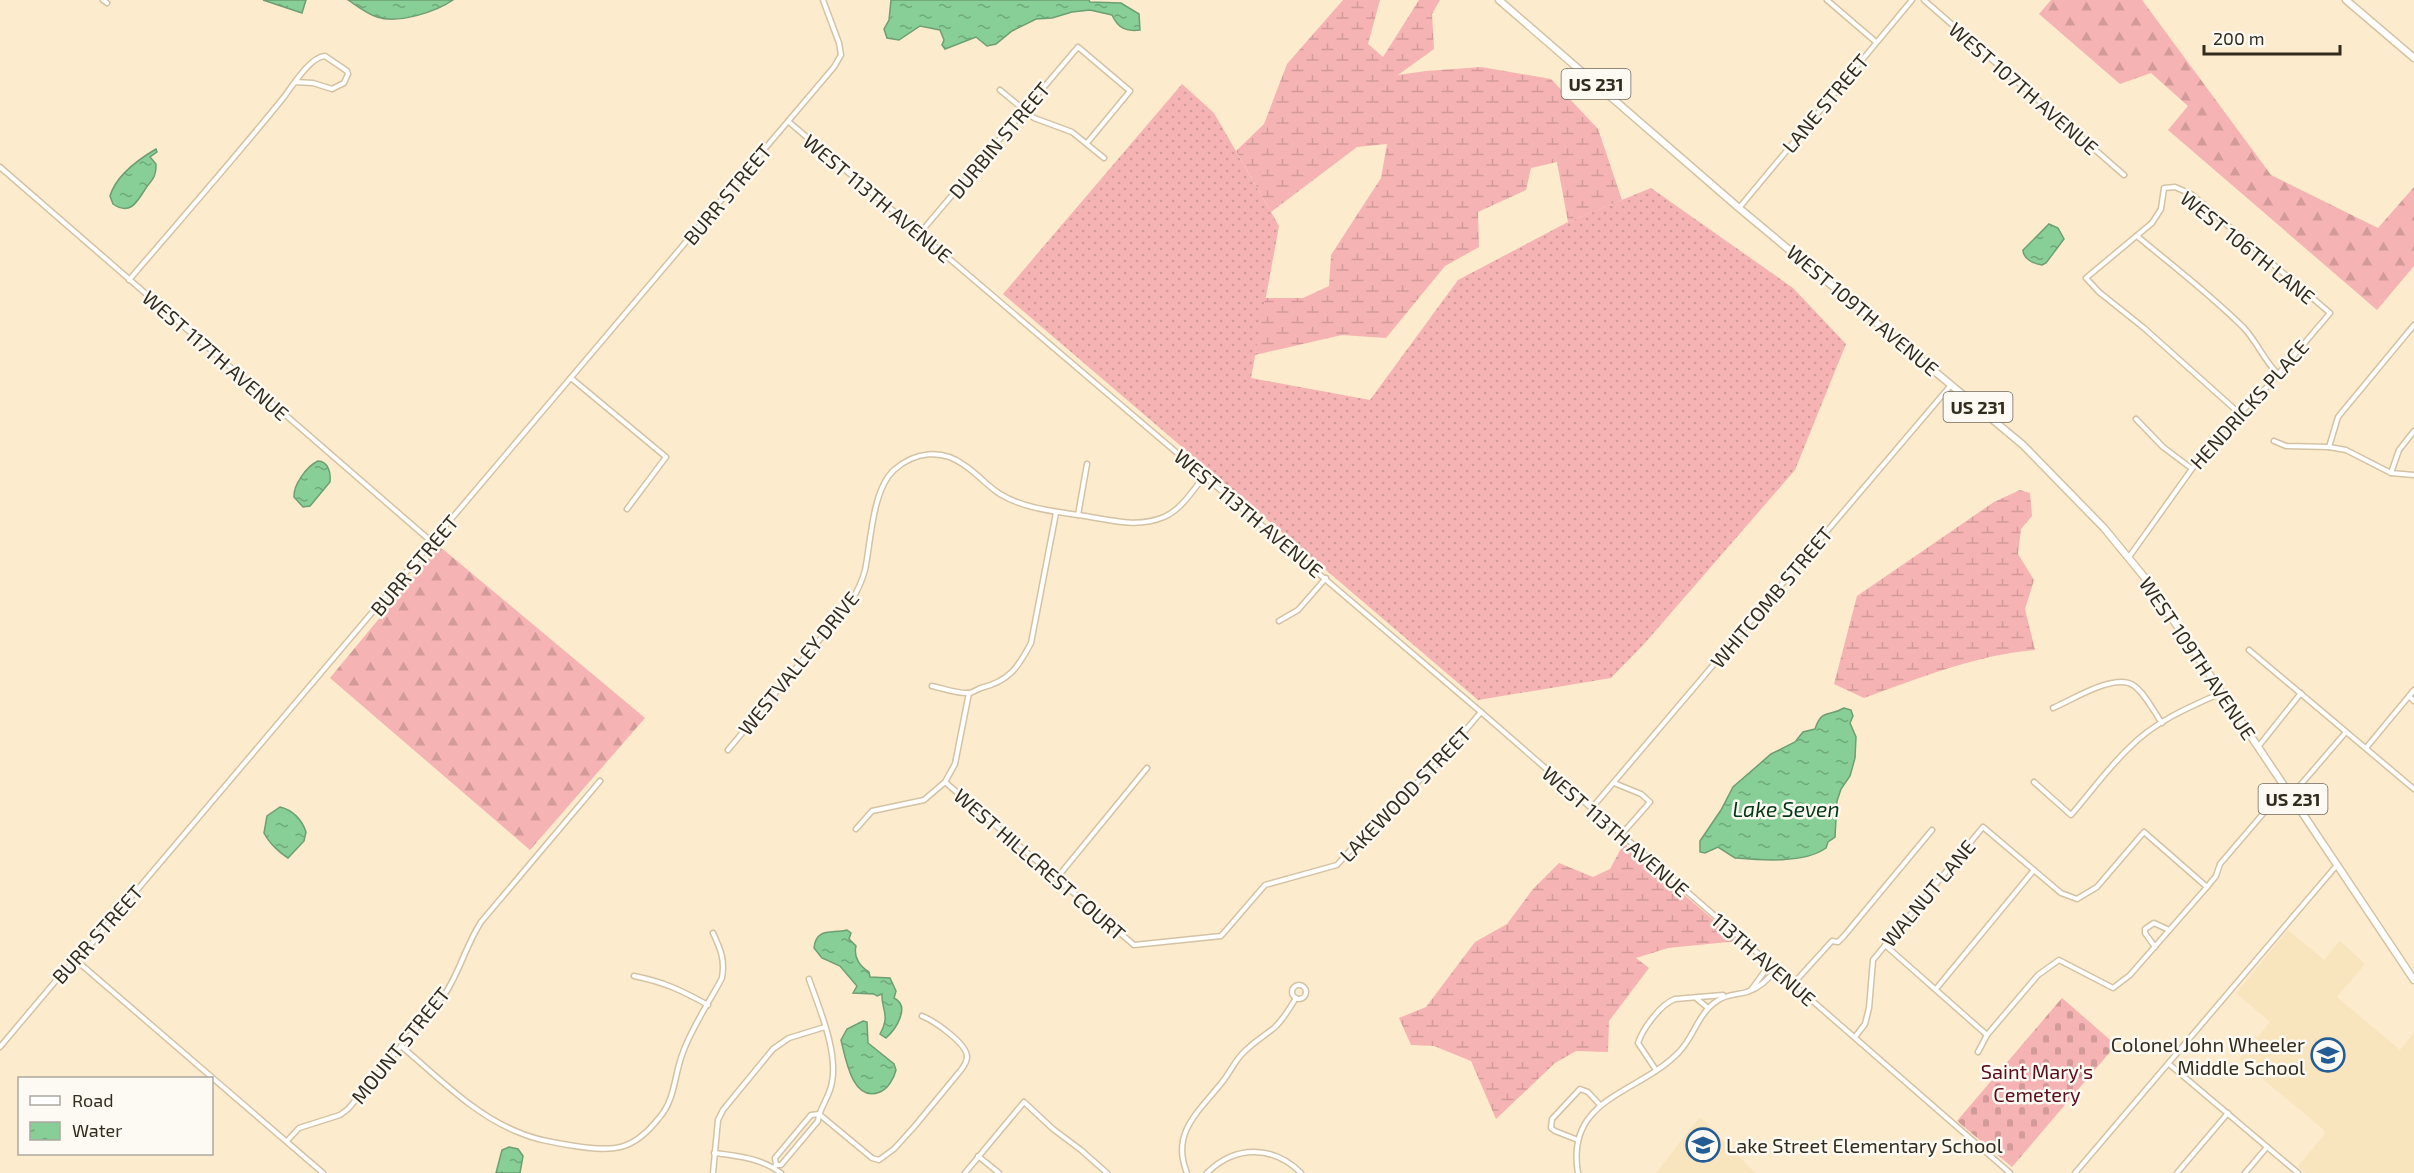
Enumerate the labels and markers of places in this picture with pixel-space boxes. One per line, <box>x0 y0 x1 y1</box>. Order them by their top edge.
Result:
place label: Colonel John Wheeler Middle School <box>2111 1032 2305 1079</box>
school or university icon: Colonel John Wheeler Middle School <box>2310 1037 2346 1073</box>
school or university icon: Lake Street Elementary School <box>1685 1127 1721 1163</box>
place label: Lake Street Elementary School <box>1726 1133 2003 1157</box>

